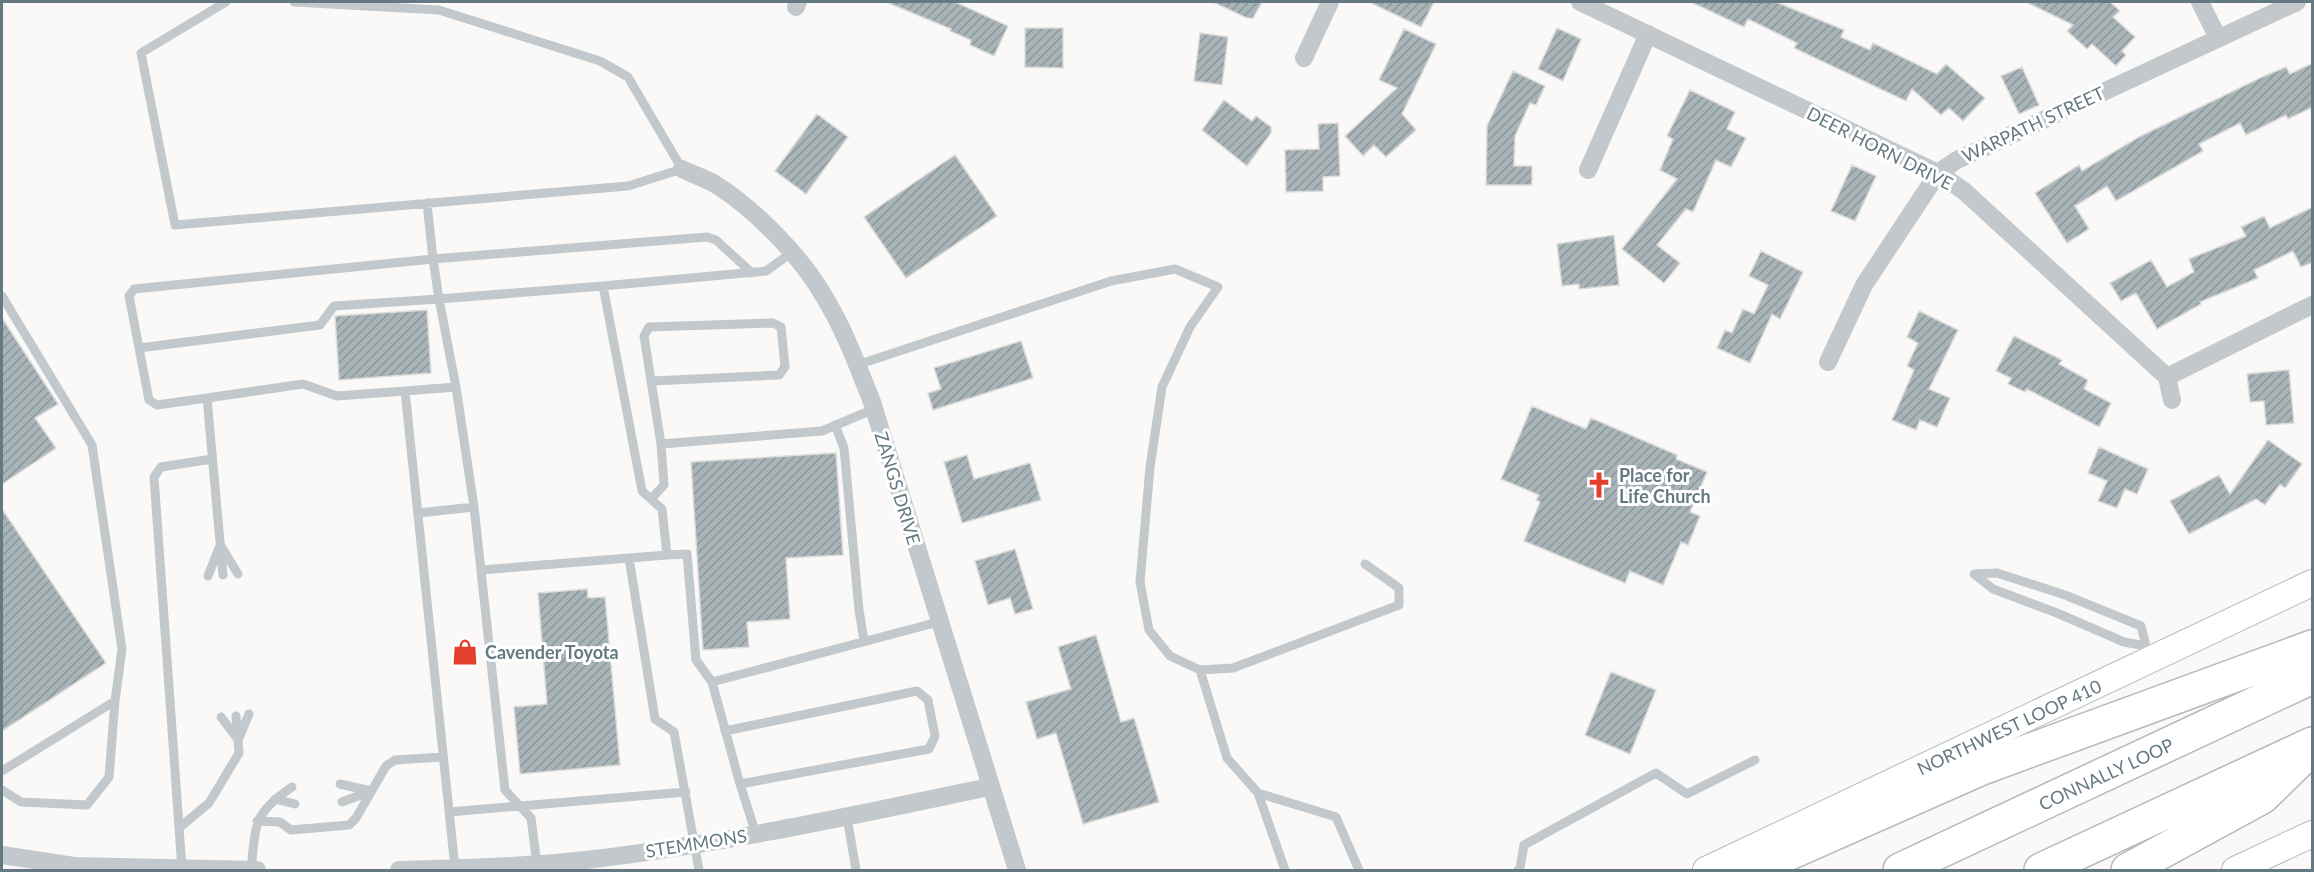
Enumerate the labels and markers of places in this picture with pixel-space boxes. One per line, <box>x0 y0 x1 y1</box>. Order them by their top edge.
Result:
place label: Place for Life Church <box>1619 464 1711 507</box>
church icon: Place for Life Church <box>1584 470 1614 500</box>
shop icon: Cavender Toyota <box>450 637 480 667</box>
place label: Cavender Toyota <box>485 641 619 663</box>

